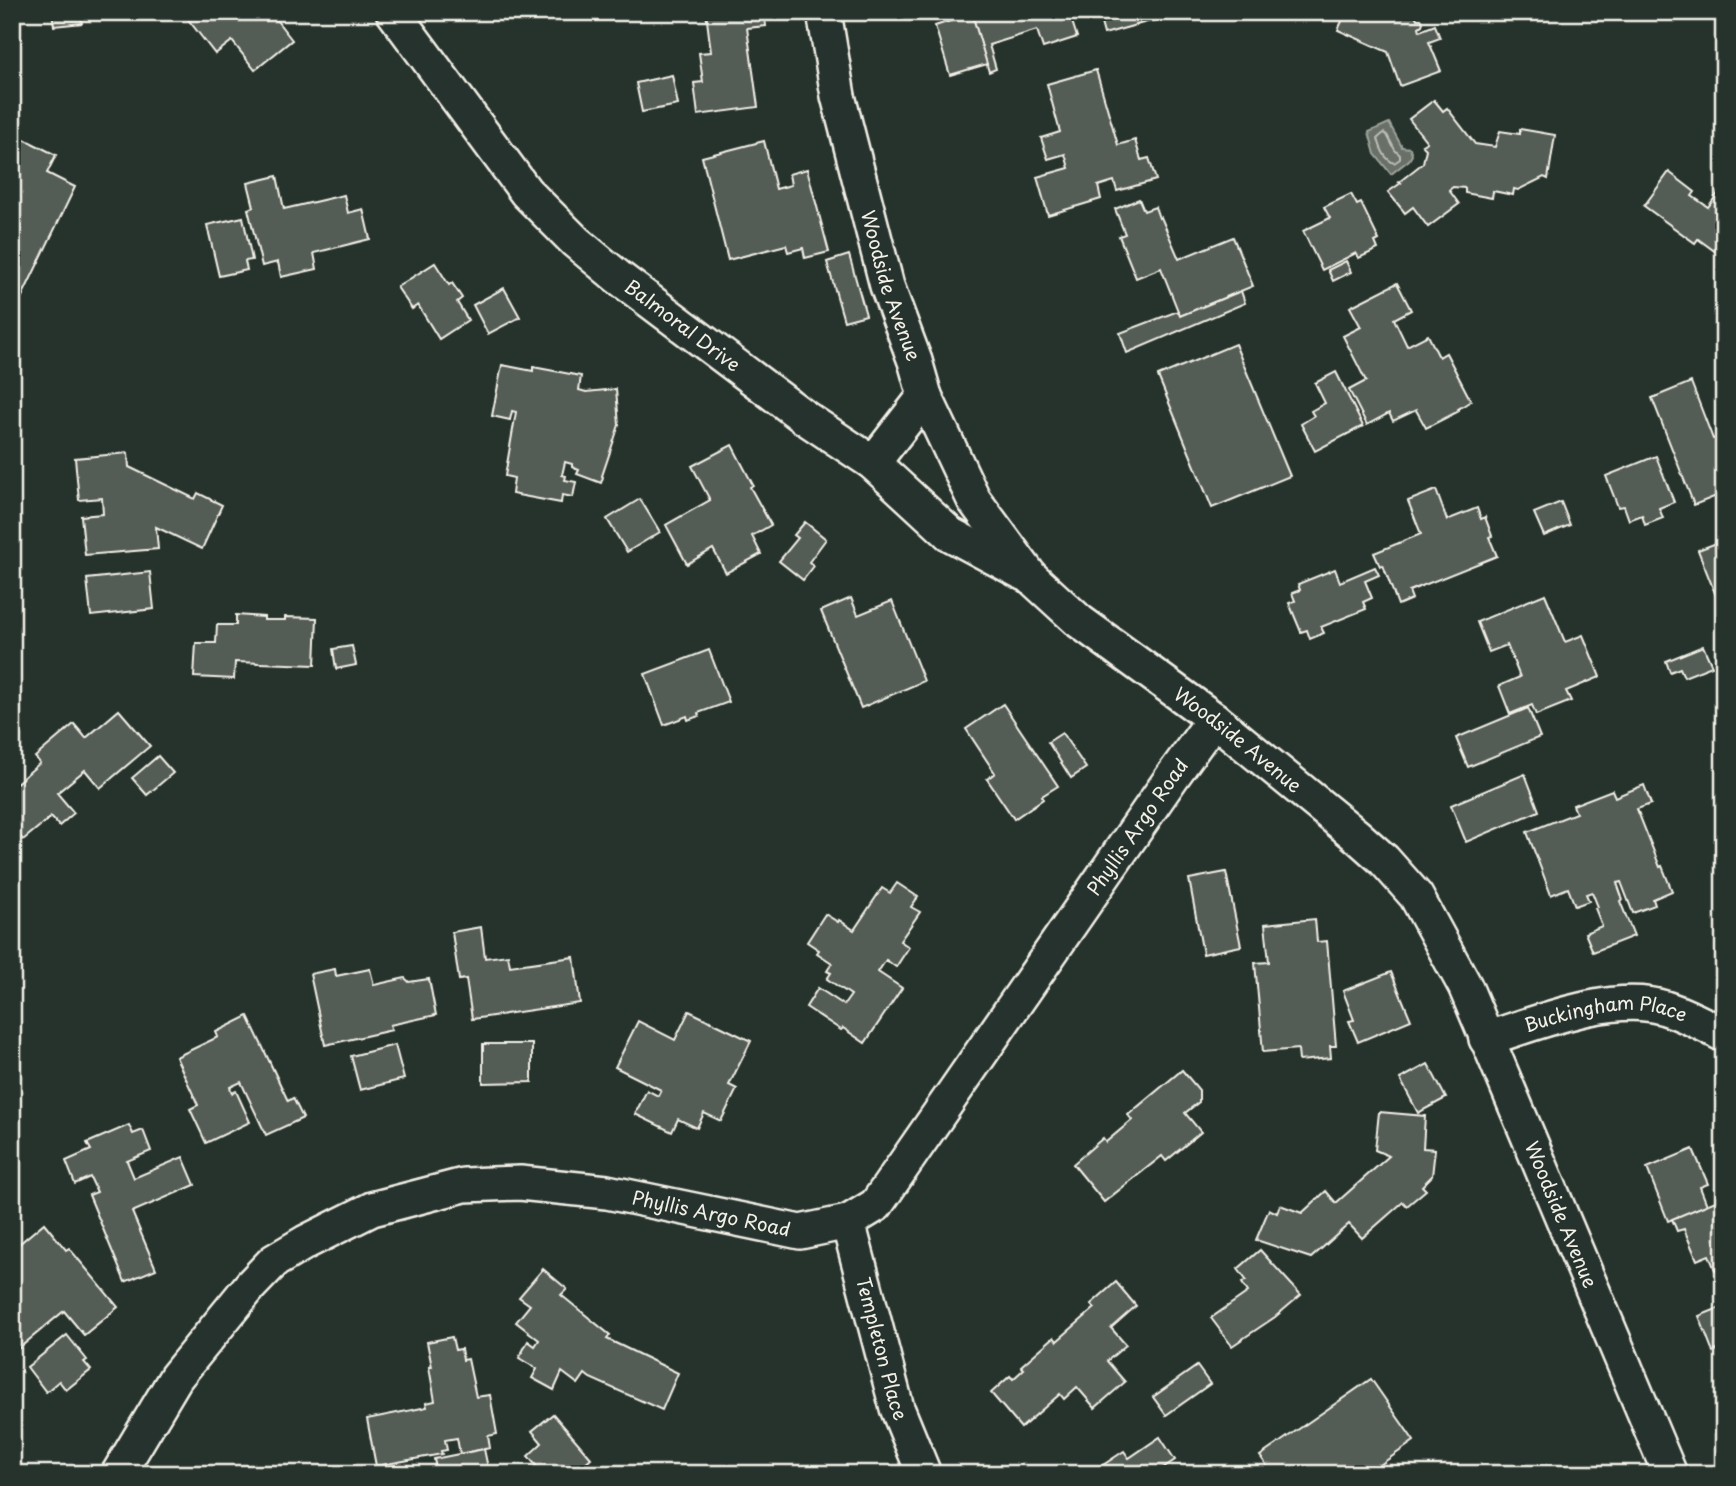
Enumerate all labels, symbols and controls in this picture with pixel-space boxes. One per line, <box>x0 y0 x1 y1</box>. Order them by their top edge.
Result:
street label: Woodside Avenue <box>855 207 929 364</box>
street label: Balmoral Drive <box>619 272 747 378</box>
street label: Woodside Avenue <box>1168 679 1308 799</box>
street label: Phyllis Argo Road <box>1079 752 1194 901</box>
street label: Buckingham Place <box>1520 988 1692 1038</box>
street label: Woodside Avenue <box>1519 1137 1605 1292</box>
street label: Phyllis Argo Road <box>630 1183 793 1243</box>
street label: Templeton Place <box>850 1274 915 1424</box>

